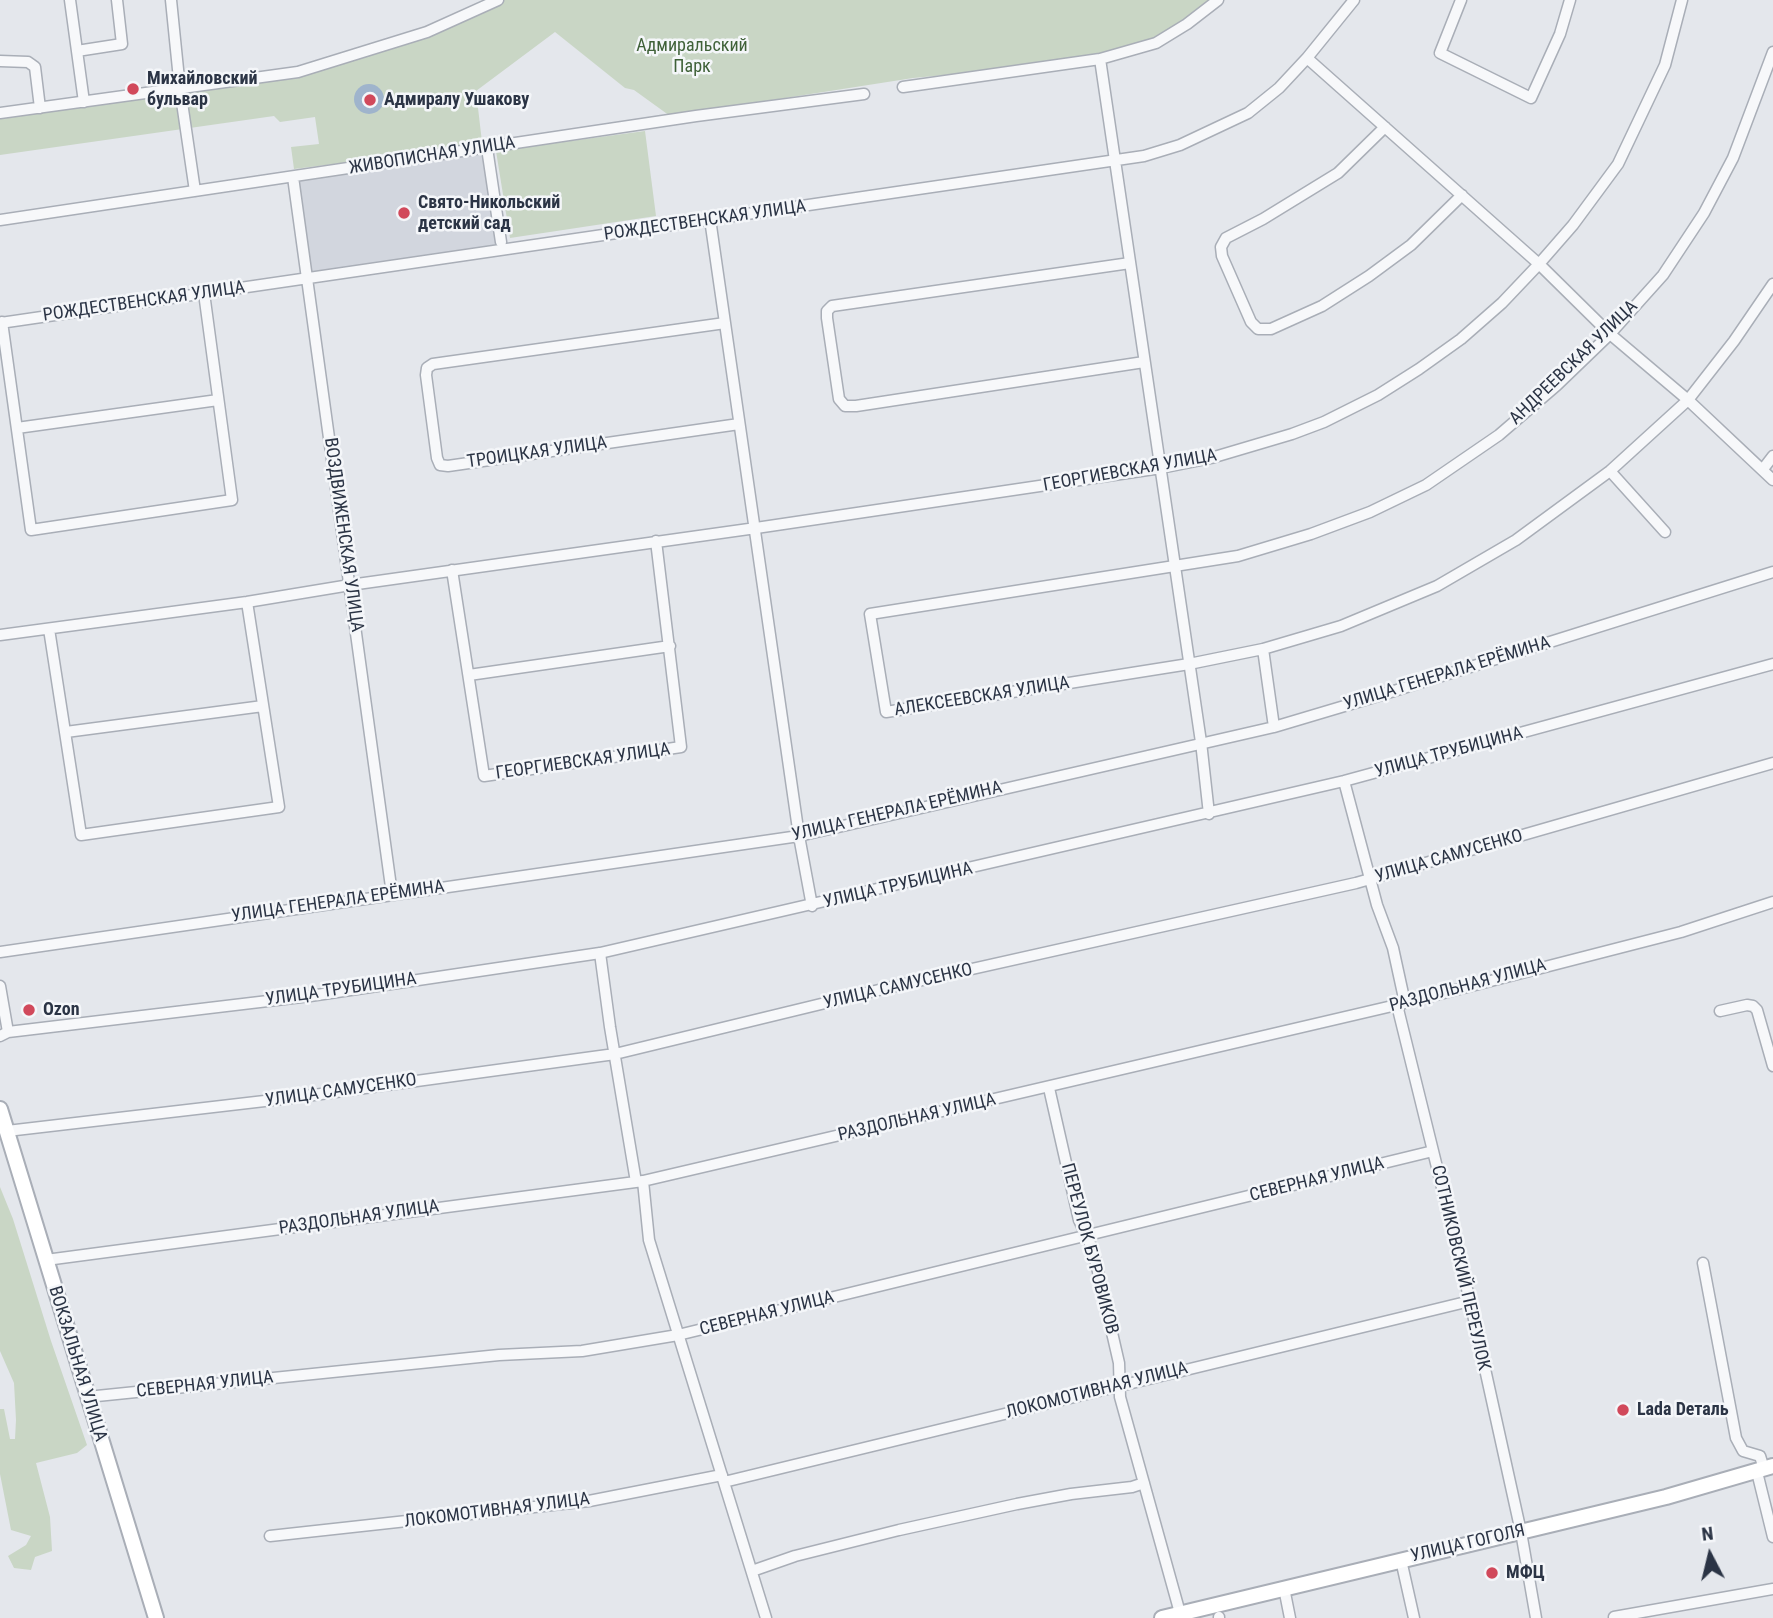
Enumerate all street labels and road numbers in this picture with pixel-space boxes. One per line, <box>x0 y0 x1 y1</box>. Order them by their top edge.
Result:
street label: ЖИВОПИСНАЯ УЛИЦА <box>347 132 517 180</box>
street label: РОЖДЕСТВЕНСКАЯ УЛИЦА <box>603 196 807 246</box>
street label: РОЖДЕСТВЕНСКАЯ УЛИЦА <box>42 277 246 327</box>
street label: АНДРЕЕВСКАЯ УЛИЦА <box>1505 296 1643 430</box>
street label: ТРОИЦКАЯ УЛИЦА <box>466 432 608 474</box>
street label: ВОЗДВИЖЕНСКАЯ УЛИЦА <box>319 436 367 634</box>
street label: ГЕОРГИЕВСКАЯ УЛИЦА <box>1042 445 1218 497</box>
street label: УЛИЦА ГЕНЕРАЛА ЕРЁМИНА <box>1341 632 1553 716</box>
street label: АЛЕКСЕЕВСКАЯ УЛИЦА <box>893 672 1071 722</box>
street label: УЛИЦА ТРУБИЦИНА <box>1373 723 1525 783</box>
street label: ГЕОРГИЕВСКАЯ УЛИЦА <box>494 739 672 785</box>
street label: УЛИЦА ГЕНЕРАЛА ЕРЁМИНА <box>790 777 1004 847</box>
street label: УЛИЦА САМУСЕНКО <box>1373 826 1525 888</box>
street label: УЛИЦА ТРУБИЦИНА <box>821 858 975 914</box>
street label: УЛИЦА ГЕНЕРАЛА ЕРЁМИНА <box>230 876 446 928</box>
street label: РАЗДОЛЬНАЯ УЛИЦА <box>1387 955 1549 1017</box>
street label: УЛИЦА САМУСЕНКО <box>821 959 975 1015</box>
street label: УЛИЦА ТРУБИЦИНА <box>264 969 418 1011</box>
street label: УЛИЦА САМУСЕНКО <box>264 1070 418 1112</box>
street label: РАЗДОЛЬНАЯ УЛИЦА <box>836 1089 998 1147</box>
street label: СЕВЕРНАЯ УЛИЦА <box>1248 1153 1386 1207</box>
street label: ПЕРЕУЛОК БУРОВИКОВ <box>1056 1161 1122 1337</box>
street label: СОТНИКОВСКИЙ ПЕРЕУЛОК <box>1426 1163 1494 1373</box>
street label: РАЗДОЛЬНАЯ УЛИЦА <box>278 1196 440 1240</box>
street label: ВОКЗАЛЬНАЯ УЛИЦА <box>43 1284 111 1444</box>
street label: СЕВЕРНАЯ УЛИЦА <box>698 1287 836 1341</box>
street label: ЛОКОМОТИВНАЯ УЛИЦА <box>1004 1358 1190 1424</box>
street label: СЕВЕРНАЯ УЛИЦА <box>135 1367 275 1403</box>
street label: ЛОКОМОТИВНАЯ УЛИЦА <box>403 1489 591 1533</box>
street label: УЛИЦА ГОГОЛЯ <box>1409 1520 1527 1568</box>

